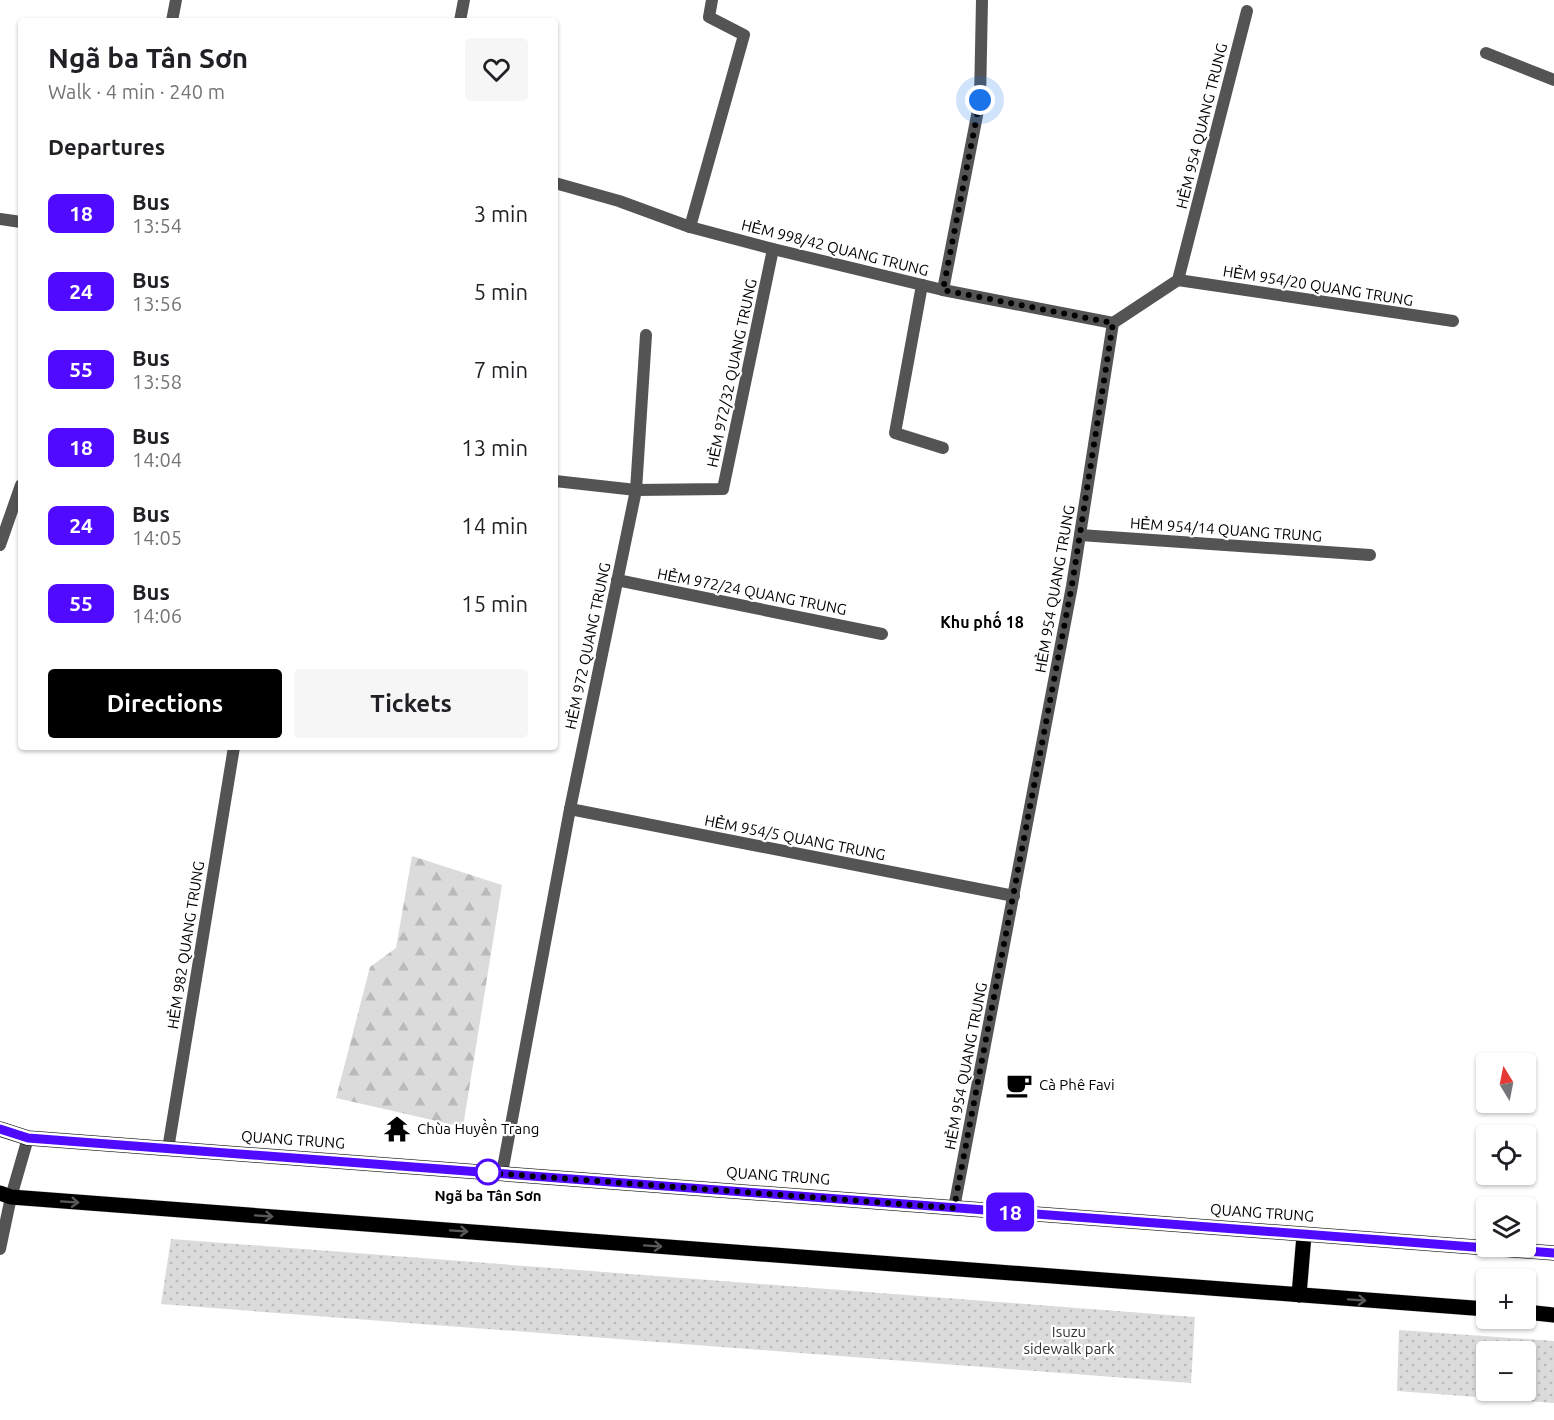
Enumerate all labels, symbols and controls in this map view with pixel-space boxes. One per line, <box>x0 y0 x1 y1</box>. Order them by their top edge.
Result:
button: heart <box>465 38 528 101</box>
street label: HẺM 954 QUANG TRUNG <box>1173 41 1230 210</box>
text: Ngã ba Tân Sơn <box>48 42 248 73</box>
text: Walk · 4 min · 240 m <box>48 80 225 103</box>
your location <box>965 85 995 115</box>
text: Departures <box>48 134 165 159</box>
text: Bus <box>132 189 170 214</box>
text: 18 <box>69 201 93 225</box>
text: 3 min <box>474 201 528 226</box>
text: 13:54 <box>132 214 182 237</box>
street label: HẺM 998/42 QUANG TRUNG <box>740 216 931 279</box>
street label: HẺM 954/20 QUANG TRUNG <box>1222 262 1414 309</box>
text: Bus <box>132 267 170 292</box>
street label: HẺM 972/32 QUANG TRUNG <box>703 277 760 469</box>
text: 24 <box>69 279 93 303</box>
text: 5 min <box>474 279 528 304</box>
text: 13:56 <box>132 292 182 315</box>
text: Bus <box>132 345 170 370</box>
text: 55 <box>69 357 93 381</box>
text: 7 min <box>474 357 528 382</box>
text: 13:58 <box>132 370 182 393</box>
text: Bus <box>132 423 170 448</box>
text: 18 <box>69 435 93 459</box>
text: 13 min <box>461 435 528 460</box>
text: 14:04 <box>132 448 182 471</box>
text: Bus <box>132 501 170 526</box>
street label: HẺM 954 QUANG TRUNG <box>1031 504 1078 674</box>
text: 24 <box>69 513 93 537</box>
text: 14 min <box>461 513 528 538</box>
street label: HẺM 954/14 QUANG TRUNG <box>1129 514 1323 545</box>
text: 14:05 <box>132 526 182 549</box>
street label: HẺM 972 QUANG TRUNG <box>562 561 614 731</box>
street label: HẺM 972/24 QUANG TRUNG <box>656 565 848 618</box>
text: Bus <box>132 579 170 604</box>
text: 55 <box>69 591 93 615</box>
text: 15 min <box>461 591 528 616</box>
text: 14:06 <box>132 604 182 627</box>
district label: Khu phố 18 <box>940 610 1024 631</box>
button: Directions <box>48 669 282 738</box>
button: Tickets <box>294 669 528 738</box>
street label: HẺM 954/5 QUANG TRUNG <box>703 812 887 863</box>
street label: HẺM 982 QUANG TRUNG <box>164 860 207 1030</box>
street label: HẺM 954 QUANG TRUNG <box>941 981 990 1151</box>
north arrow <box>1476 1053 1536 1113</box>
map controls <box>1476 1053 1536 1401</box>
cafe icon: Cà Phê Favi <box>1004 1070 1034 1100</box>
place label: Cà Phê Favi <box>1039 1076 1115 1093</box>
temple icon: Chùa Huyền Trang <box>382 1114 412 1144</box>
place label: Chùa Huyền Trang <box>417 1118 539 1137</box>
button: locate <box>1476 1125 1536 1185</box>
street label: QUANG TRUNG <box>240 1127 346 1152</box>
marker: Ngã ba Tân Sơn <box>475 1159 501 1185</box>
street label: QUANG TRUNG <box>725 1163 831 1188</box>
place label: Ngã ba Tân Sơn <box>434 1187 542 1204</box>
line badge: 18 <box>983 1192 1037 1232</box>
one-way arrow <box>59 1196 79 1207</box>
button: layers <box>1476 1197 1536 1257</box>
text: 18 <box>998 1200 1022 1224</box>
street label: QUANG TRUNG <box>1209 1200 1315 1225</box>
one-way arrow <box>254 1211 274 1222</box>
one-way arrow <box>448 1226 468 1237</box>
one-way arrow <box>642 1241 662 1252</box>
button: + <box>1476 1269 1536 1329</box>
one-way arrow <box>1347 1294 1367 1305</box>
park label: Isuzu sidewalk park <box>1023 1323 1115 1357</box>
button: − <box>1476 1341 1536 1401</box>

